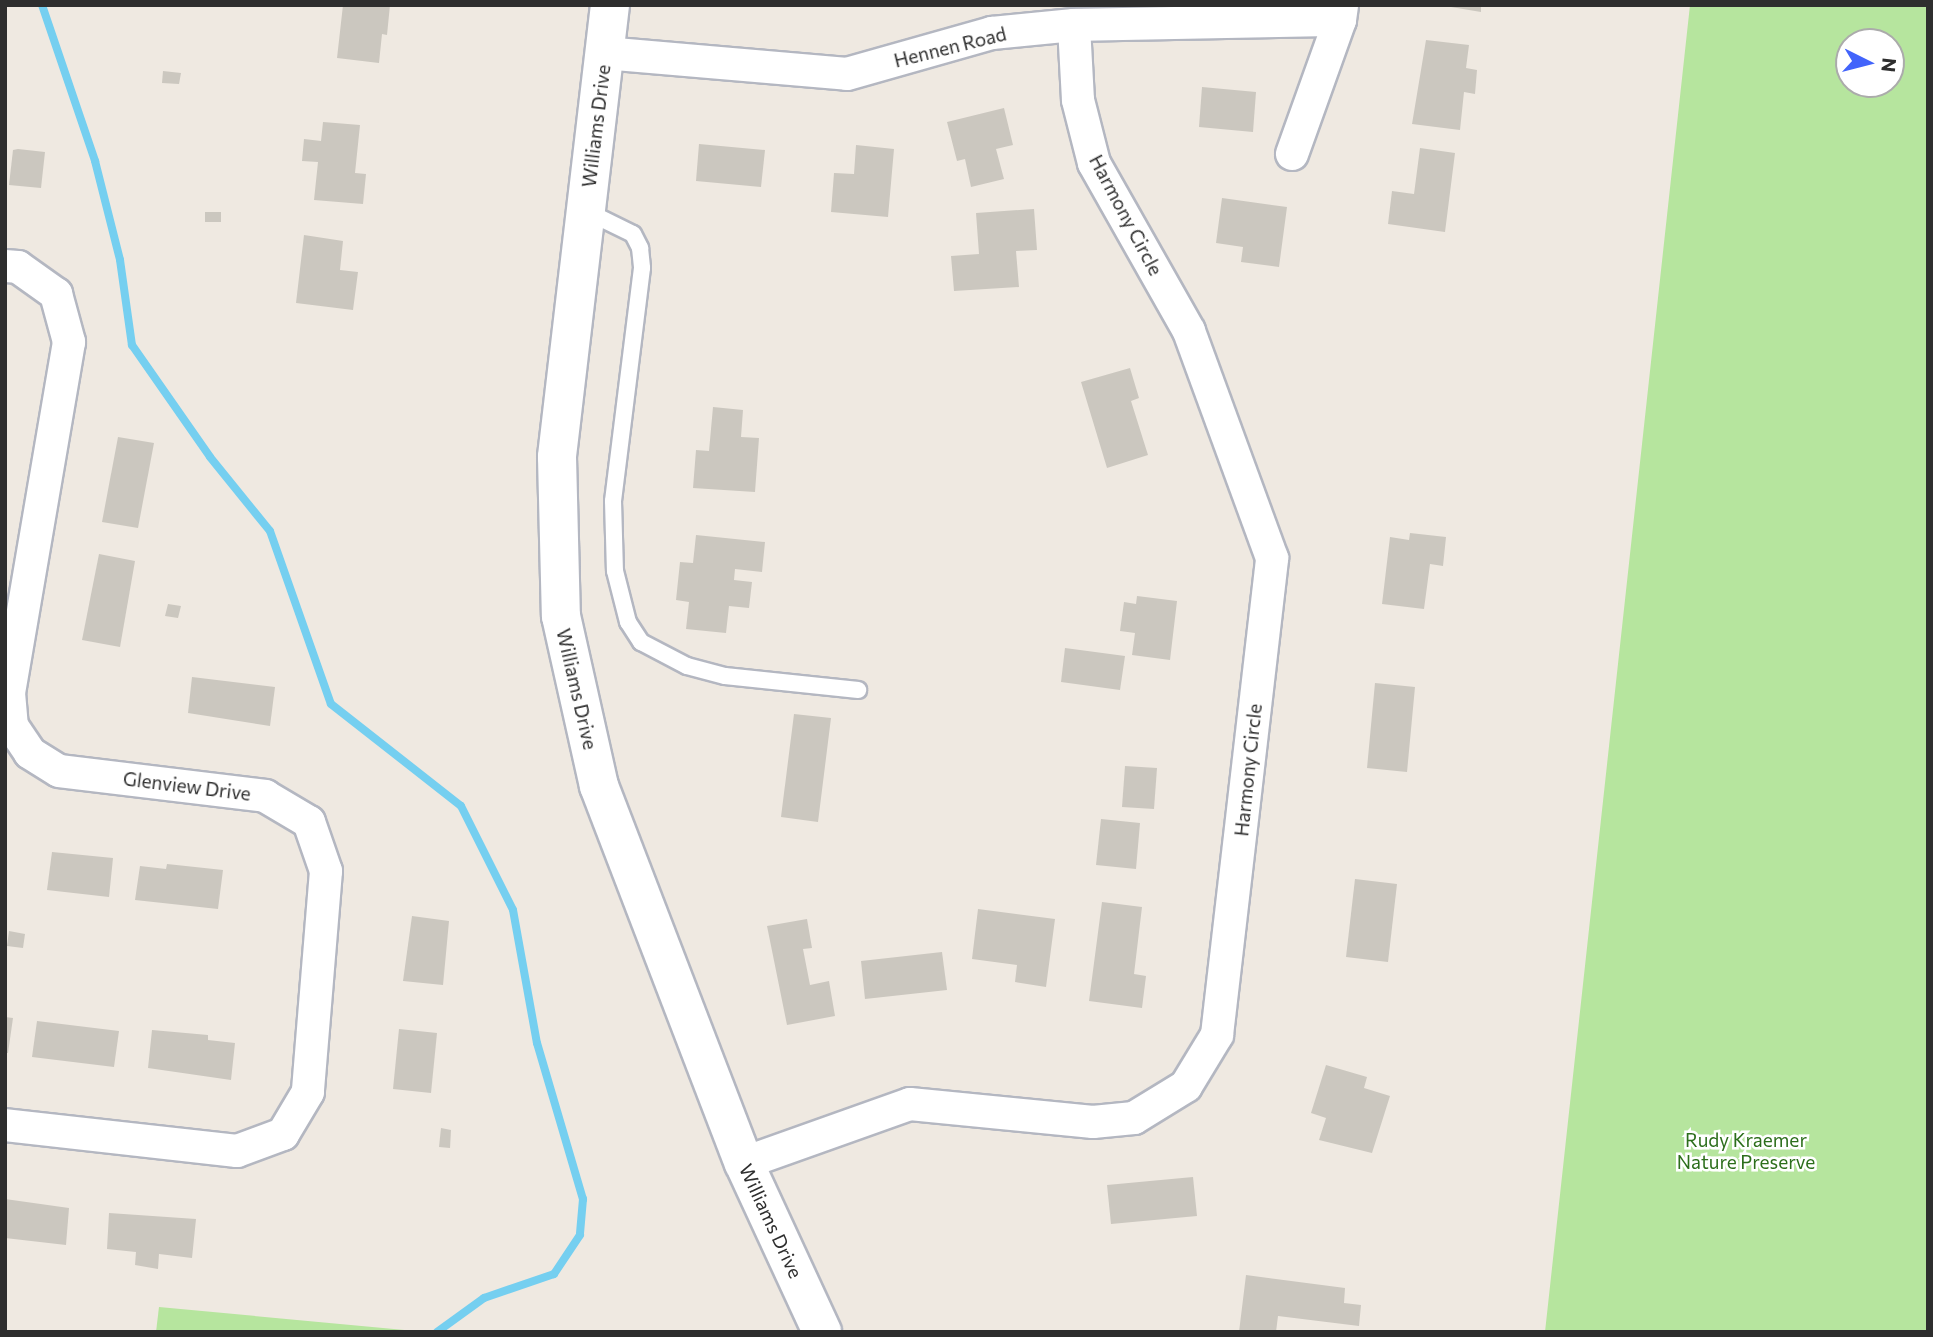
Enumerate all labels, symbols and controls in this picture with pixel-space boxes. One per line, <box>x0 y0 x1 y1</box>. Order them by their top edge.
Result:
street label: Hennen Road <box>891 22 1009 72</box>
north arrow <box>1835 28 1905 98</box>
text: N <box>1877 57 1902 73</box>
street label: Williams Drive <box>577 63 615 189</box>
street label: Harmony Circle <box>1085 151 1167 279</box>
street label: Williams Drive <box>552 626 602 752</box>
street label: Harmony Circle <box>1230 703 1266 837</box>
street label: Glenview Drive <box>122 767 252 805</box>
park label: Rudy Kraemer Nature Preserve <box>1677 1129 1815 1173</box>
street label: Williams Drive <box>735 1160 807 1282</box>

